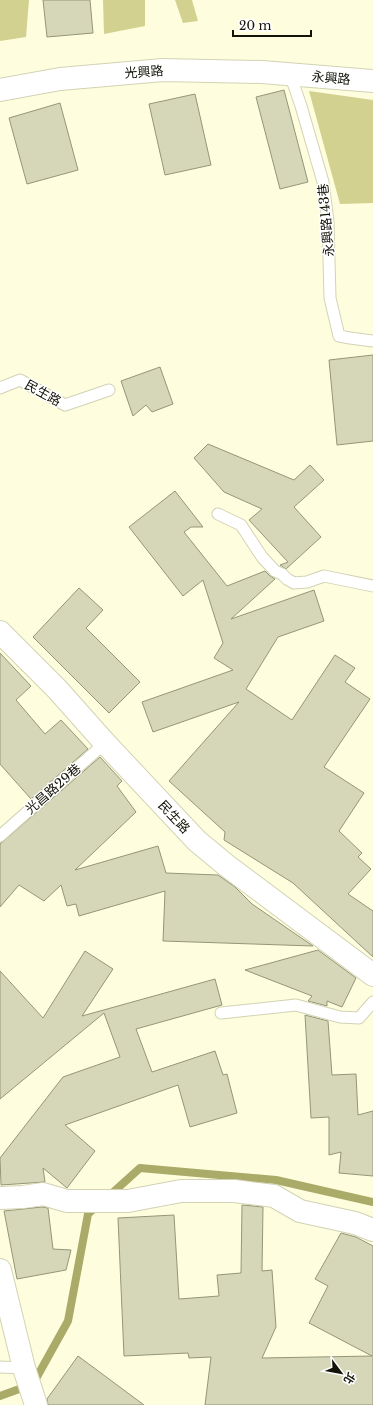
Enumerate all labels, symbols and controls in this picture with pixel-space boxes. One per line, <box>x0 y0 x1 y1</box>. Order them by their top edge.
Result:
scale bar <box>233 12 311 38</box>
text: 20 m <box>239 18 271 33</box>
street label: 光興路 <box>124 62 164 82</box>
street label: 永興路 <box>311 68 351 88</box>
street label: 永興路143巷 <box>314 183 338 257</box>
street label: 民生路 <box>22 376 64 410</box>
street label: 光昌路29巷 <box>22 760 84 818</box>
street label: 民生路 <box>154 797 194 837</box>
north arrow <box>321 1353 361 1393</box>
text: 北 <box>341 1370 358 1387</box>

